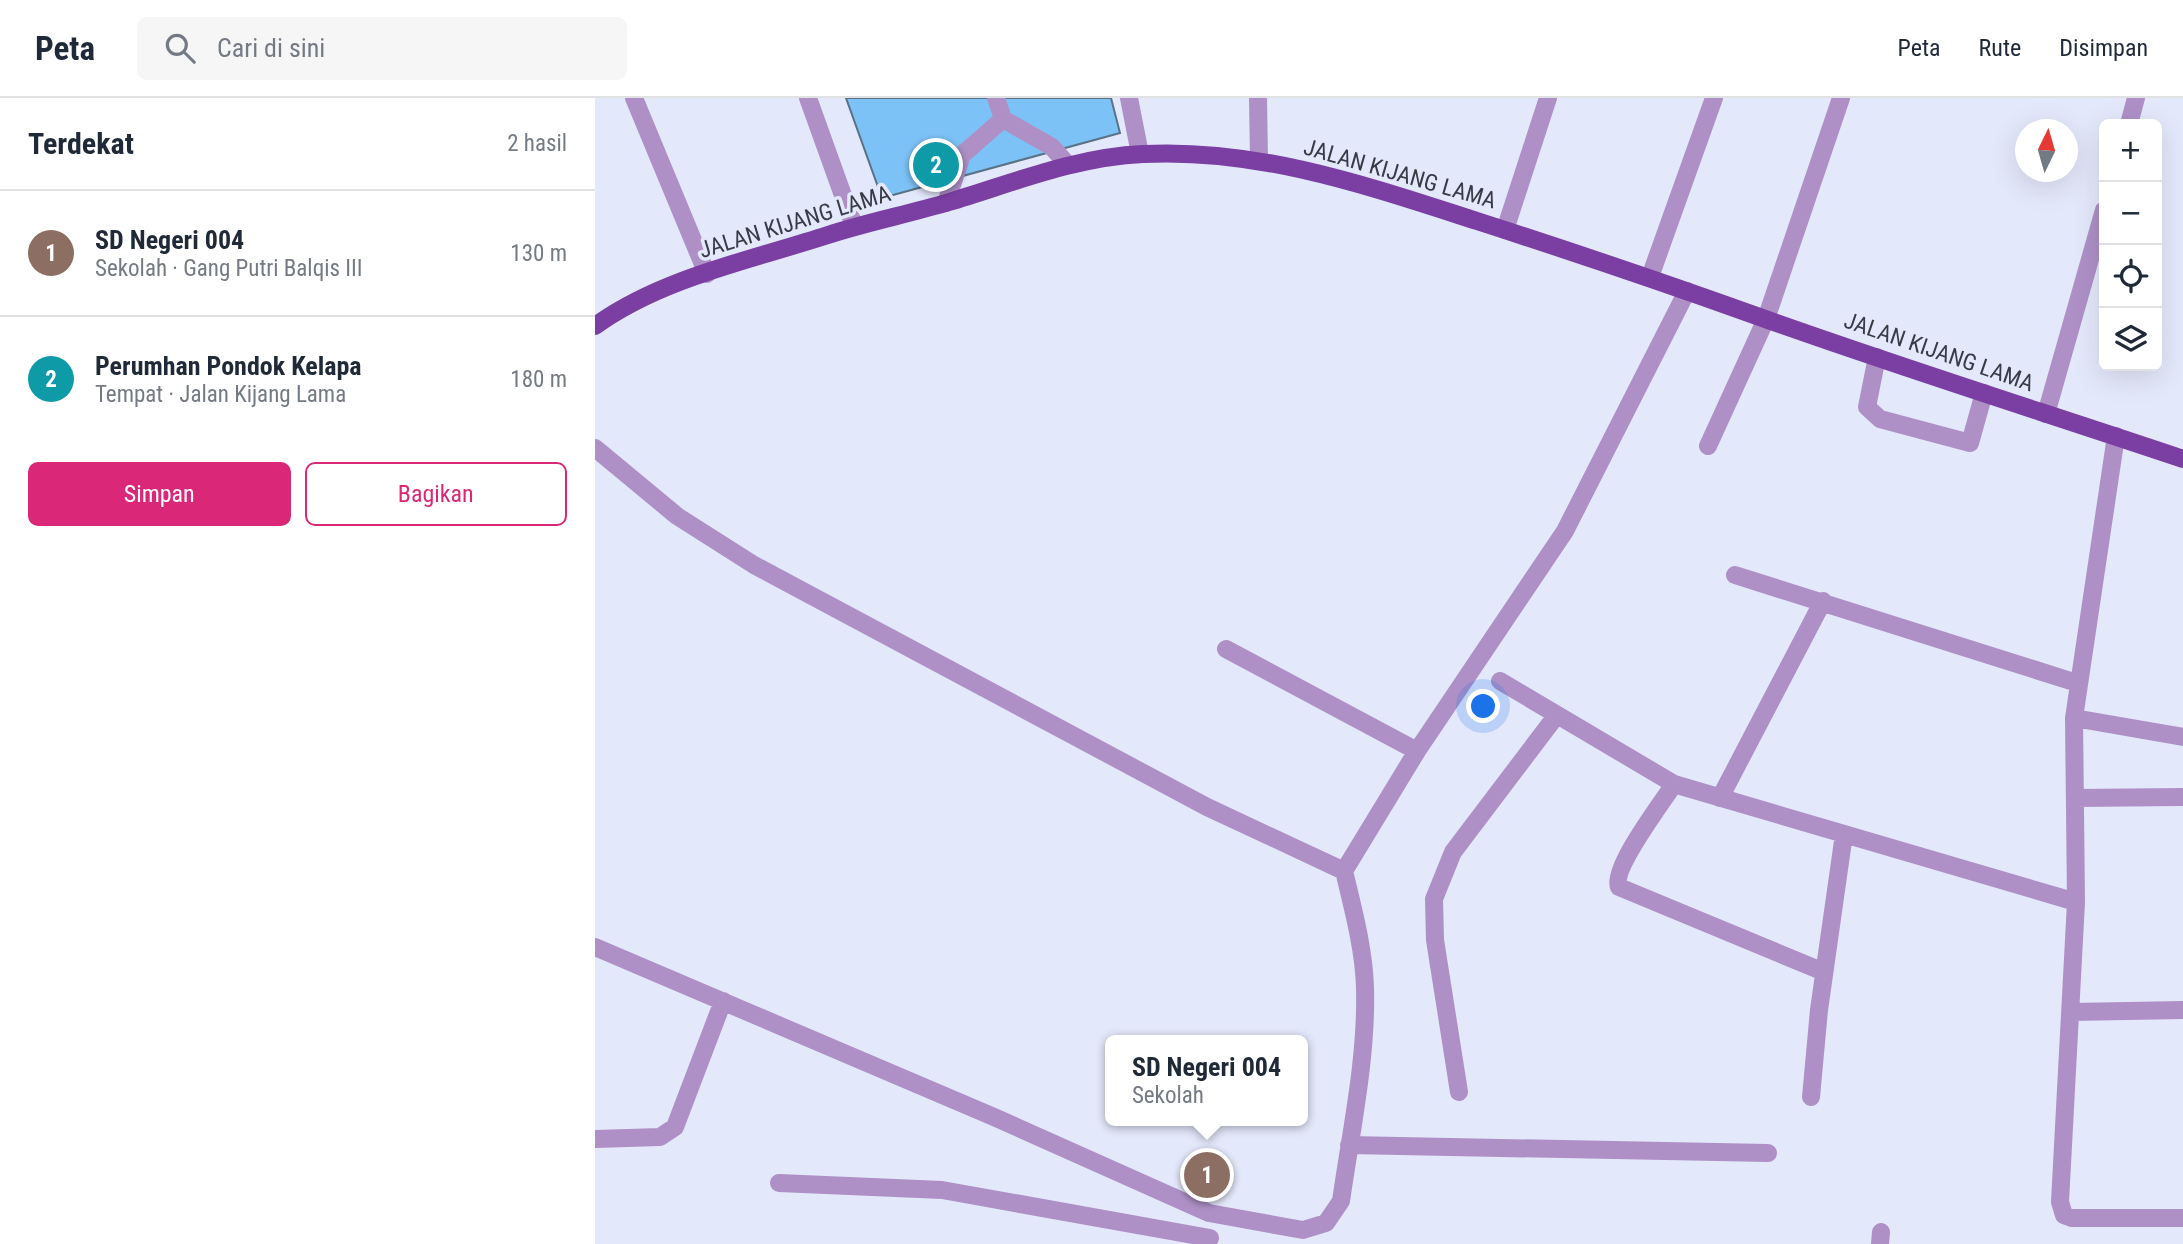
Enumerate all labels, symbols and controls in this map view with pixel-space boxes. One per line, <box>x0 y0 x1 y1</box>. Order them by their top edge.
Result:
search box <box>137 17 627 80</box>
text: Peta <box>35 29 95 68</box>
icon: search <box>161 29 199 67</box>
text: Cari di sini <box>217 33 325 63</box>
text: Peta <box>1898 34 1941 62</box>
text: Rute <box>1979 34 2021 62</box>
text: Disimpan <box>2059 34 2148 62</box>
north arrow <box>2015 119 2078 182</box>
map controls <box>2099 119 2162 371</box>
button: + <box>2099 119 2162 182</box>
text: Terdekat <box>28 126 134 161</box>
text: 2 hasil <box>507 130 567 157</box>
street label: JALAN KIJANG LAMA <box>1301 134 1499 214</box>
pin: 2 <box>913 139 959 191</box>
street label: JALAN KIJANG LAMA <box>696 180 894 264</box>
button: − <box>2099 182 2162 245</box>
text: SD Negeri 004 <box>95 225 244 255</box>
text: 1 <box>45 240 57 267</box>
text: 130 m <box>510 240 567 267</box>
button: locate <box>2099 245 2162 308</box>
text: Sekolah · Gang Putri Balqis III <box>95 255 362 282</box>
street label: JALAN KIJANG LAMA <box>1841 307 2037 397</box>
button: layers <box>2099 308 2162 371</box>
text: Perumhan Pondok Kelapa <box>95 351 362 381</box>
text: 2 <box>45 366 57 393</box>
text: 180 m <box>510 366 567 393</box>
text: Tempat · Jalan Kijang Lama <box>95 381 346 408</box>
button: Simpan <box>28 462 291 526</box>
button: Bagikan <box>305 462 567 526</box>
your location <box>1466 689 1500 723</box>
popup <box>1105 1035 1308 1126</box>
text: SD Negeri 004 <box>1132 1052 1281 1082</box>
text: Sekolah <box>1132 1082 1204 1109</box>
pin: 1 <box>1184 1149 1230 1201</box>

